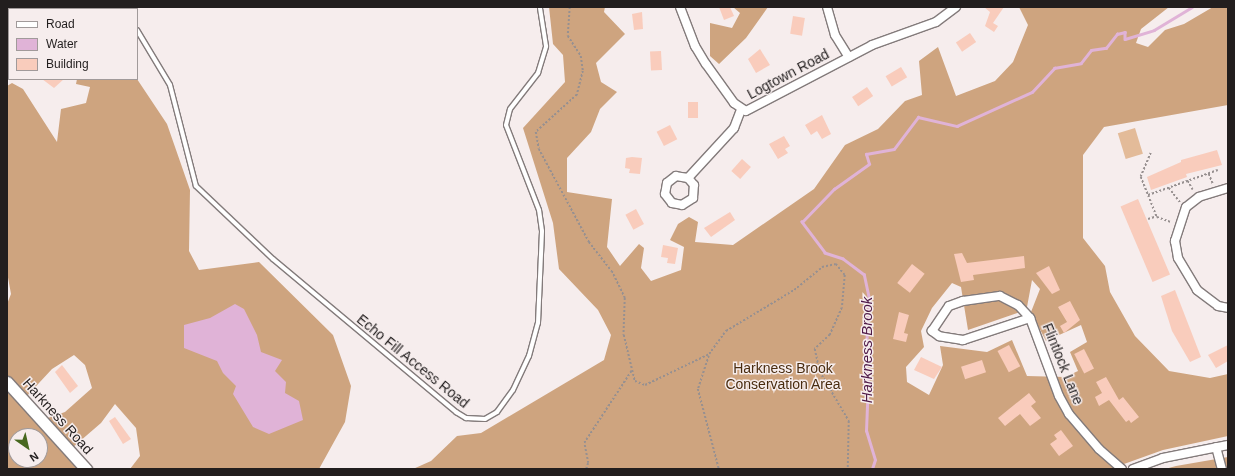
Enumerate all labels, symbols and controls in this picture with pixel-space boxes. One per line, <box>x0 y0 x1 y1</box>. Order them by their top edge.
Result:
legend <box>8 8 138 80</box>
text: Road <box>46 17 75 31</box>
text: Water <box>46 37 78 51</box>
street label: Logtown Road <box>744 45 832 103</box>
text: Building <box>46 57 89 71</box>
water label: Harkness Brook <box>858 297 876 403</box>
street label: Echo Fill Access Road <box>353 310 473 412</box>
street label: Flintlock Lane <box>1039 321 1087 407</box>
park label: Harkness Brook Conservation Area <box>725 360 841 392</box>
street label: Harkness Road <box>19 375 97 457</box>
north arrow <box>8 428 48 468</box>
text: N <box>28 450 41 464</box>

